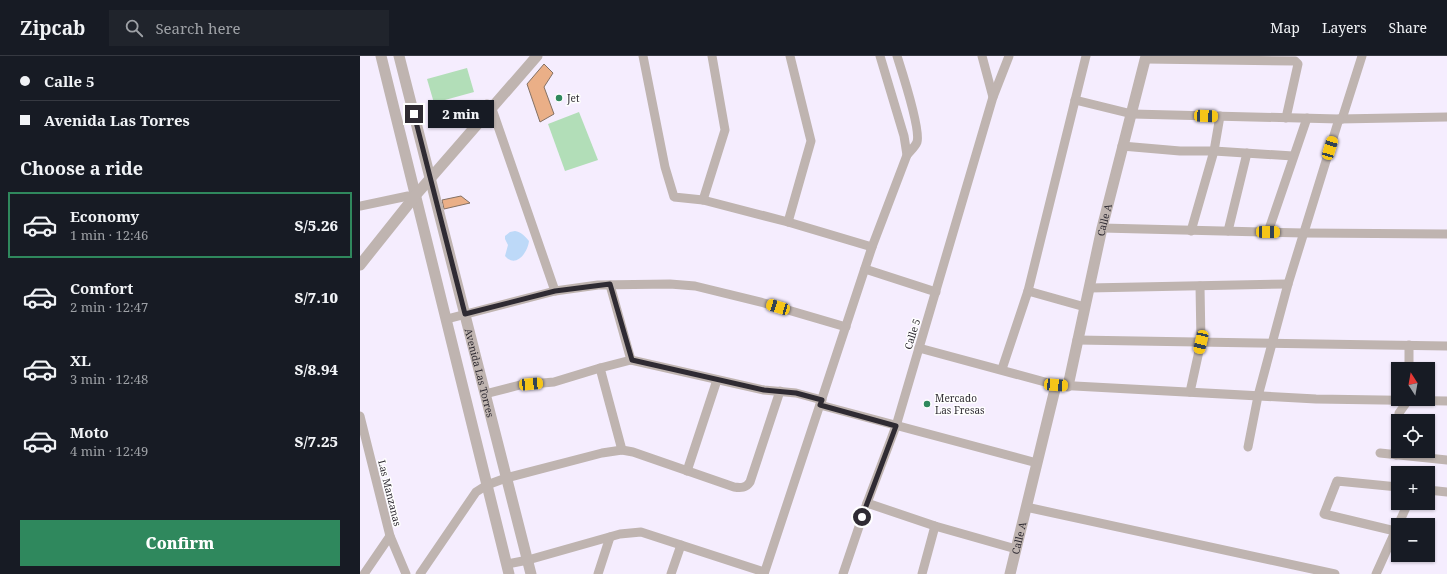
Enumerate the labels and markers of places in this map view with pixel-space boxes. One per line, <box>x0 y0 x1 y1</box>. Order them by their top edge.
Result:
place label: Jet <box>566 91 580 105</box>
marker: Jet <box>554 93 564 103</box>
place label: Mercado Las Fresas <box>935 391 985 417</box>
marker: Mercado Las Fresas <box>922 399 932 409</box>

